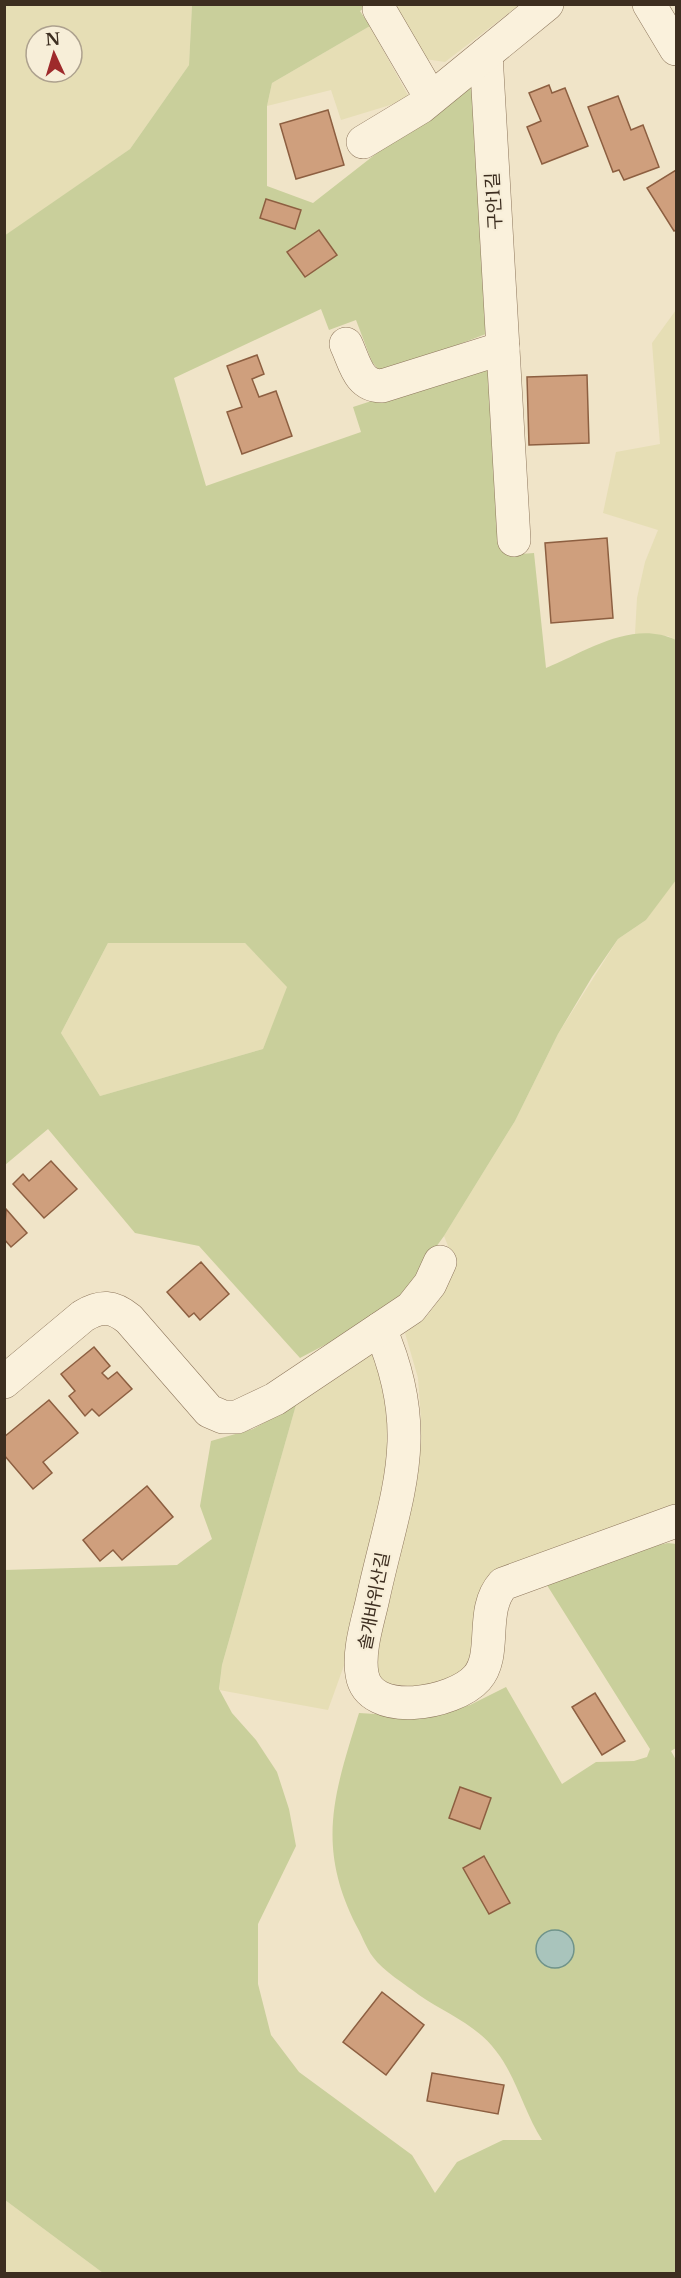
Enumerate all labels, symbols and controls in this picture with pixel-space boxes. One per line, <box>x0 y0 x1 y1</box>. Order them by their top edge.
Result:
north arrow <box>24 24 84 84</box>
text: N <box>45 29 61 50</box>
street label: 구안1길 <box>482 172 506 230</box>
street label: 솔개바위산길 <box>354 1550 394 1652</box>

